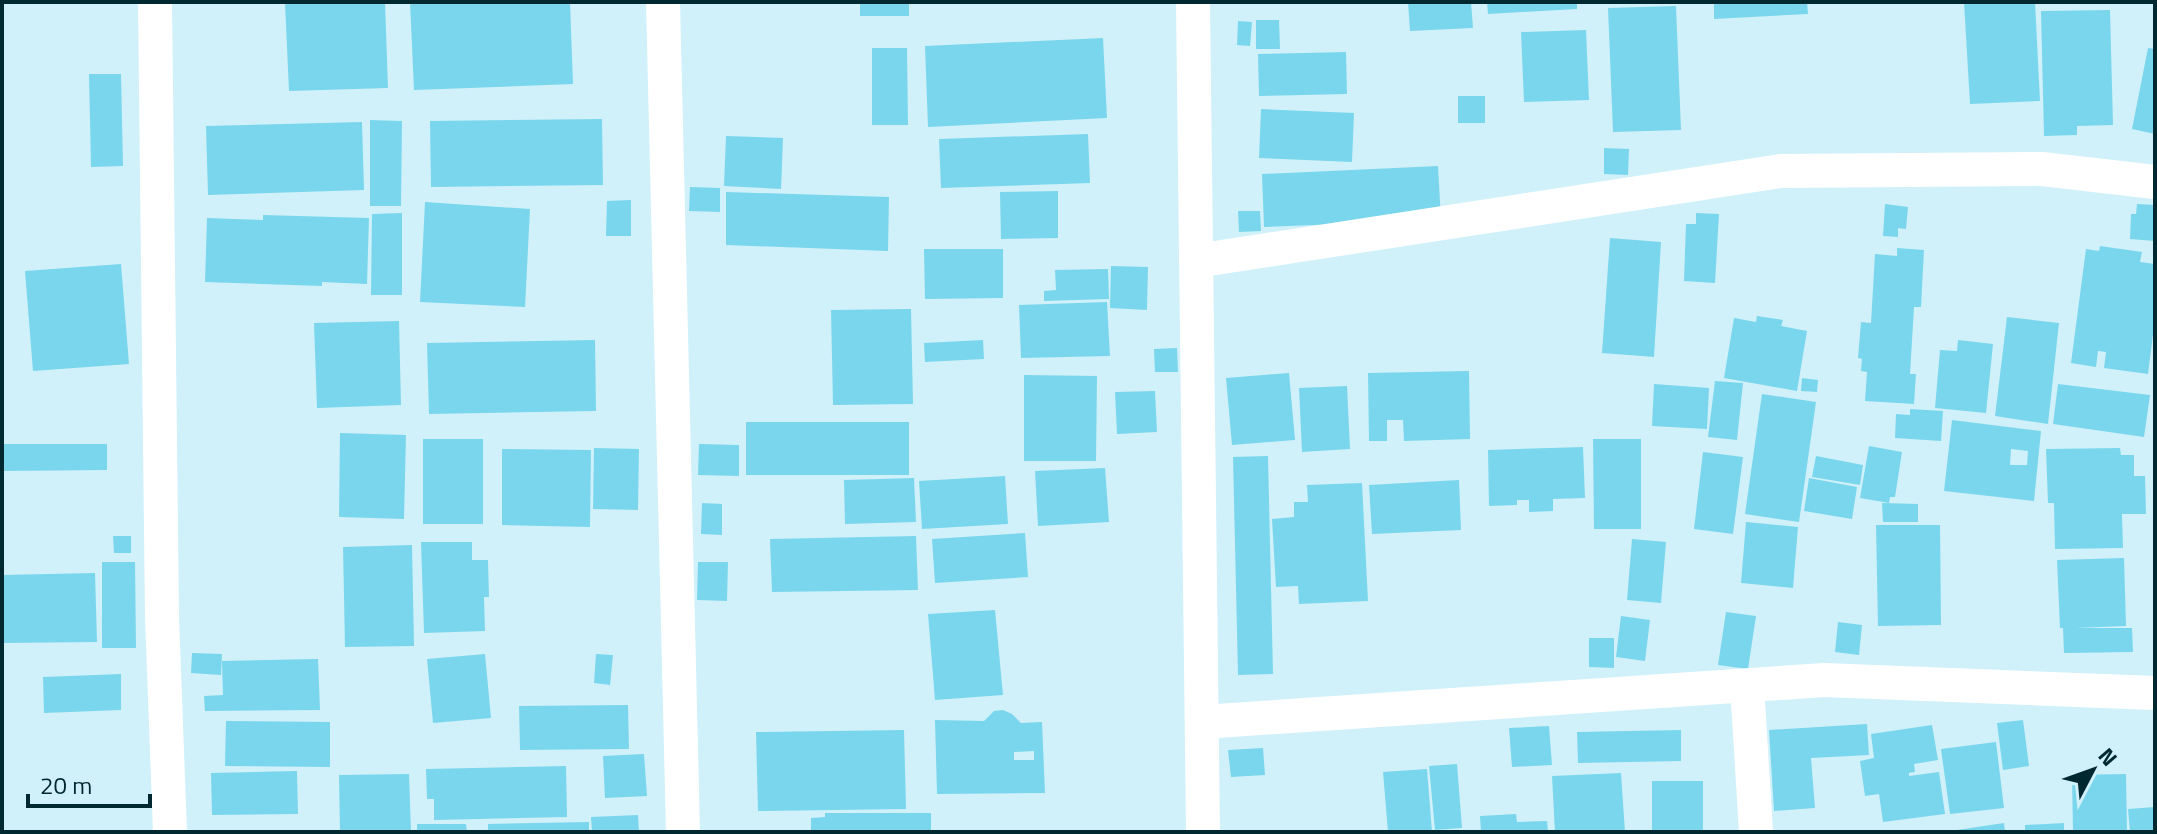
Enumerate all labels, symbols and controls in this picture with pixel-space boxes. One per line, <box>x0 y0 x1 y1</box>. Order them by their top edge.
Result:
north arrow <box>2053 730 2133 810</box>
text: N <box>2090 740 2126 774</box>
scale bar <box>28 758 150 808</box>
text: 20 m <box>40 767 92 803</box>

